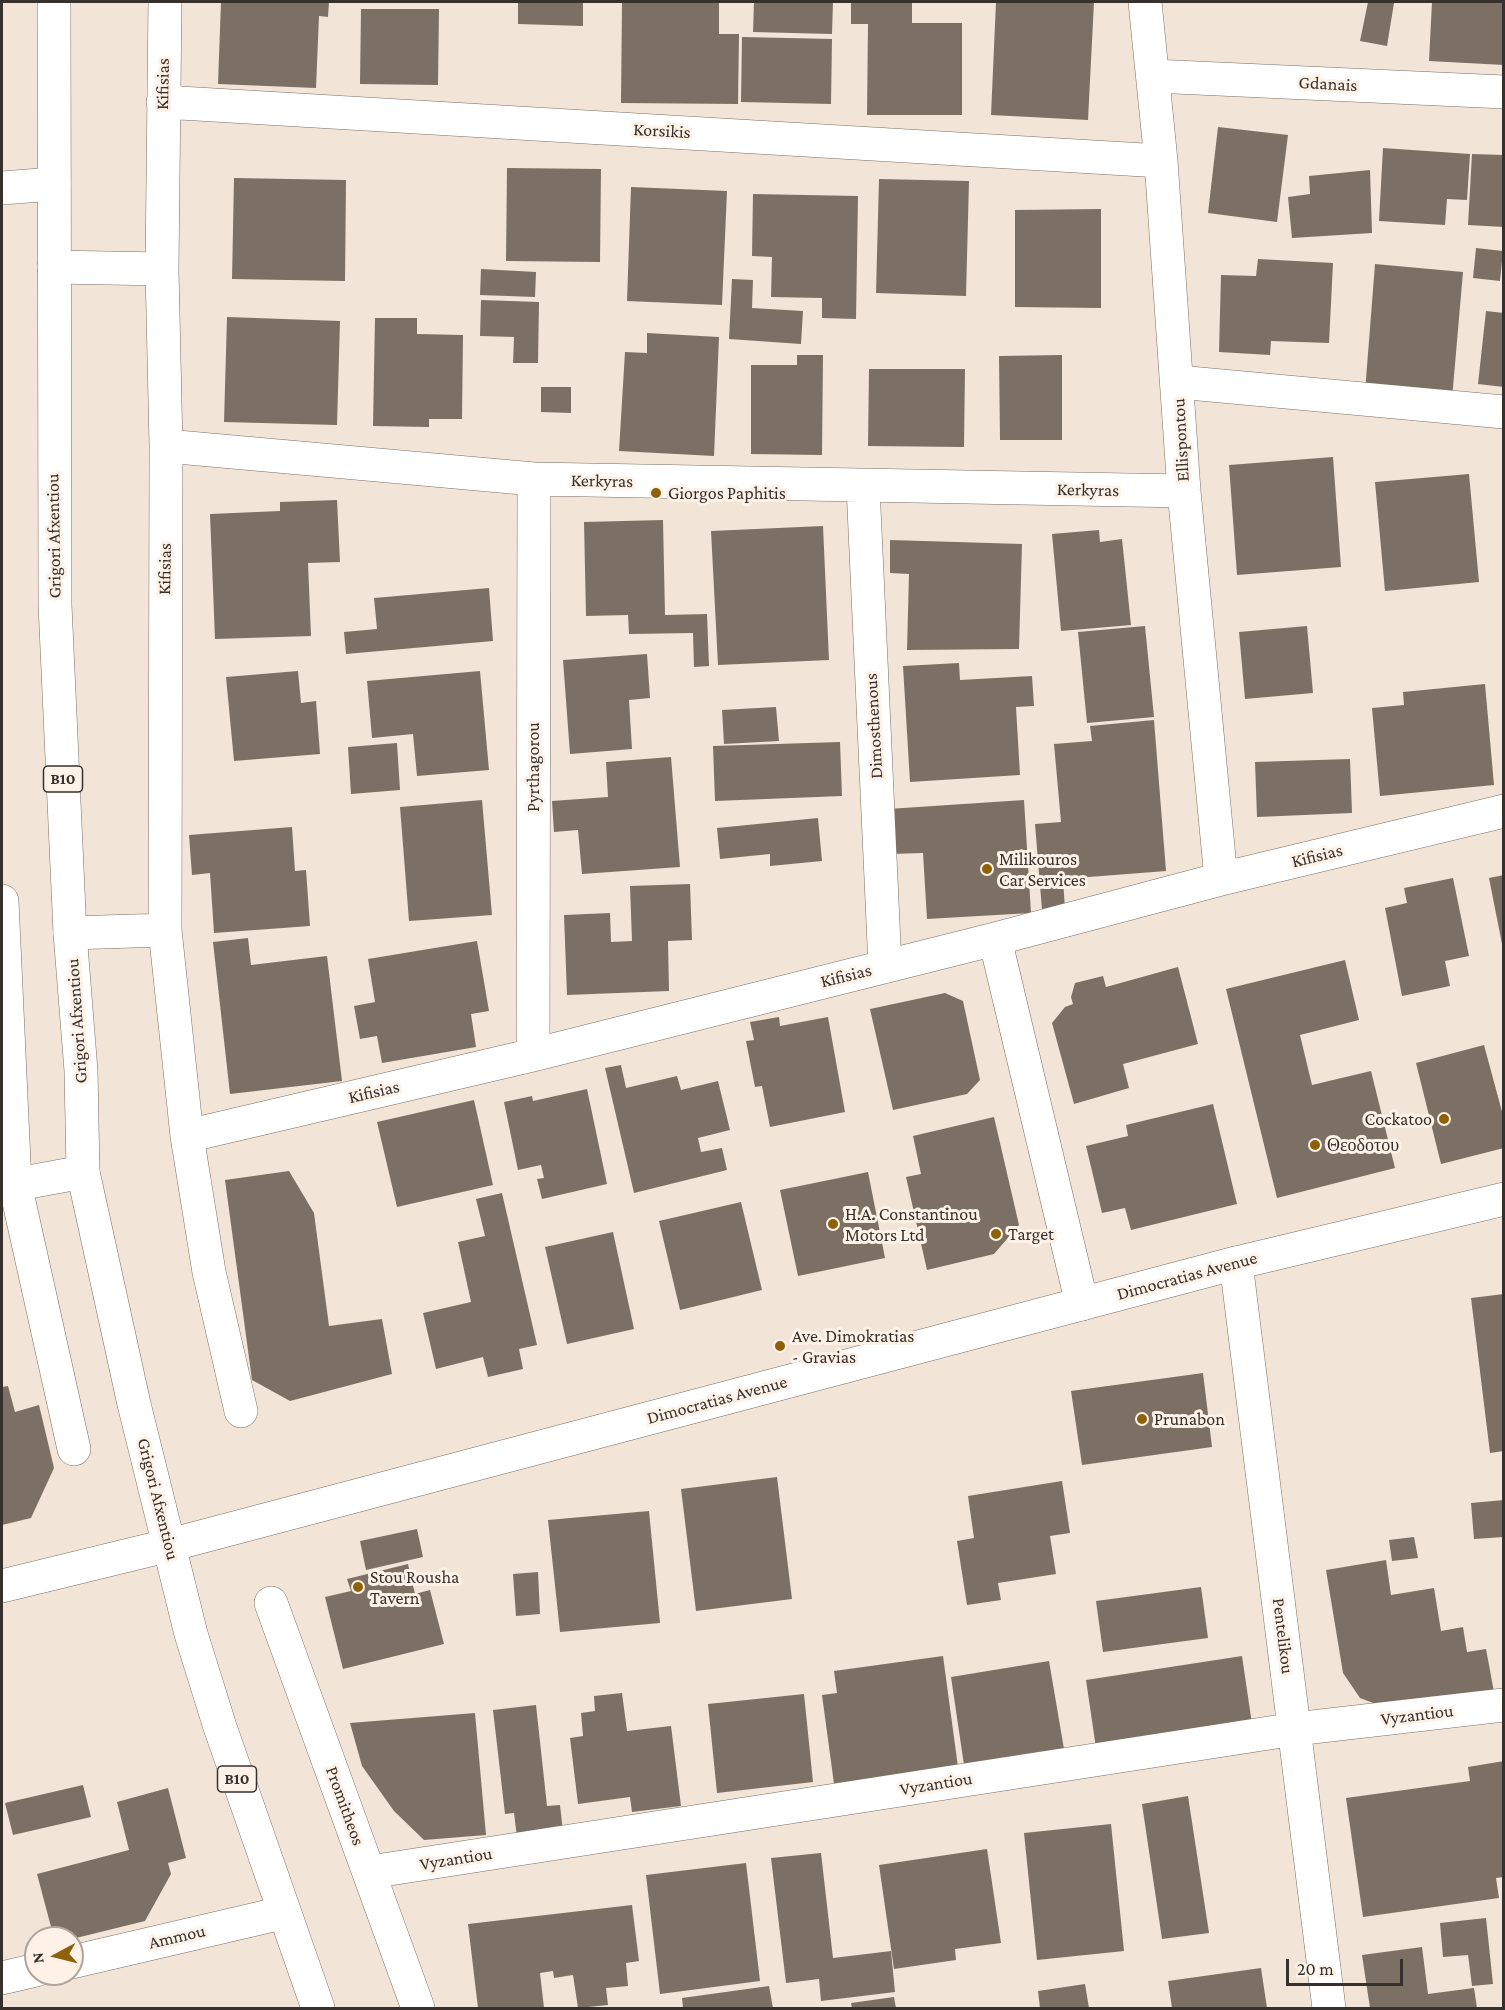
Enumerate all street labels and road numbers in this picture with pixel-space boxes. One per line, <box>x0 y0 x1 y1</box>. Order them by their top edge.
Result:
street label: Kifisias <box>152 58 174 110</box>
street label: Gdanais <box>1298 72 1358 96</box>
street label: Korsikis <box>633 119 691 143</box>
street label: Ellispontou <box>1168 398 1194 482</box>
street label: Kerkyras <box>571 470 633 492</box>
street label: Grigori Afxentiou <box>42 473 66 599</box>
street label: Kerkyras <box>1057 479 1119 501</box>
street label: Kifisias <box>154 543 176 595</box>
street label: Dimosthenous <box>860 673 888 779</box>
street label: Pyrthagorou <box>522 722 544 812</box>
road number: B10 <box>44 766 82 792</box>
street label: Kifisias <box>1289 839 1345 873</box>
street label: Grigori Afxentiou <box>62 958 92 1084</box>
street label: Kifisias <box>818 959 874 993</box>
street label: Kifisias <box>346 1076 402 1108</box>
street label: Dimocratias Avenue <box>1114 1247 1260 1305</box>
street label: Dimocratias Avenue <box>644 1371 790 1429</box>
street label: Grigori Afxentiou <box>132 1436 184 1562</box>
street label: Pentelikou <box>1268 1597 1298 1675</box>
street label: Vyzantiou <box>1379 1700 1455 1730</box>
street label: Promitheos <box>321 1763 369 1849</box>
road number: B10 <box>218 1766 256 1792</box>
street label: Vyzantiou <box>898 1768 974 1800</box>
street label: Vyzantiou <box>418 1843 494 1875</box>
street label: Ammou <box>146 1920 208 1954</box>

